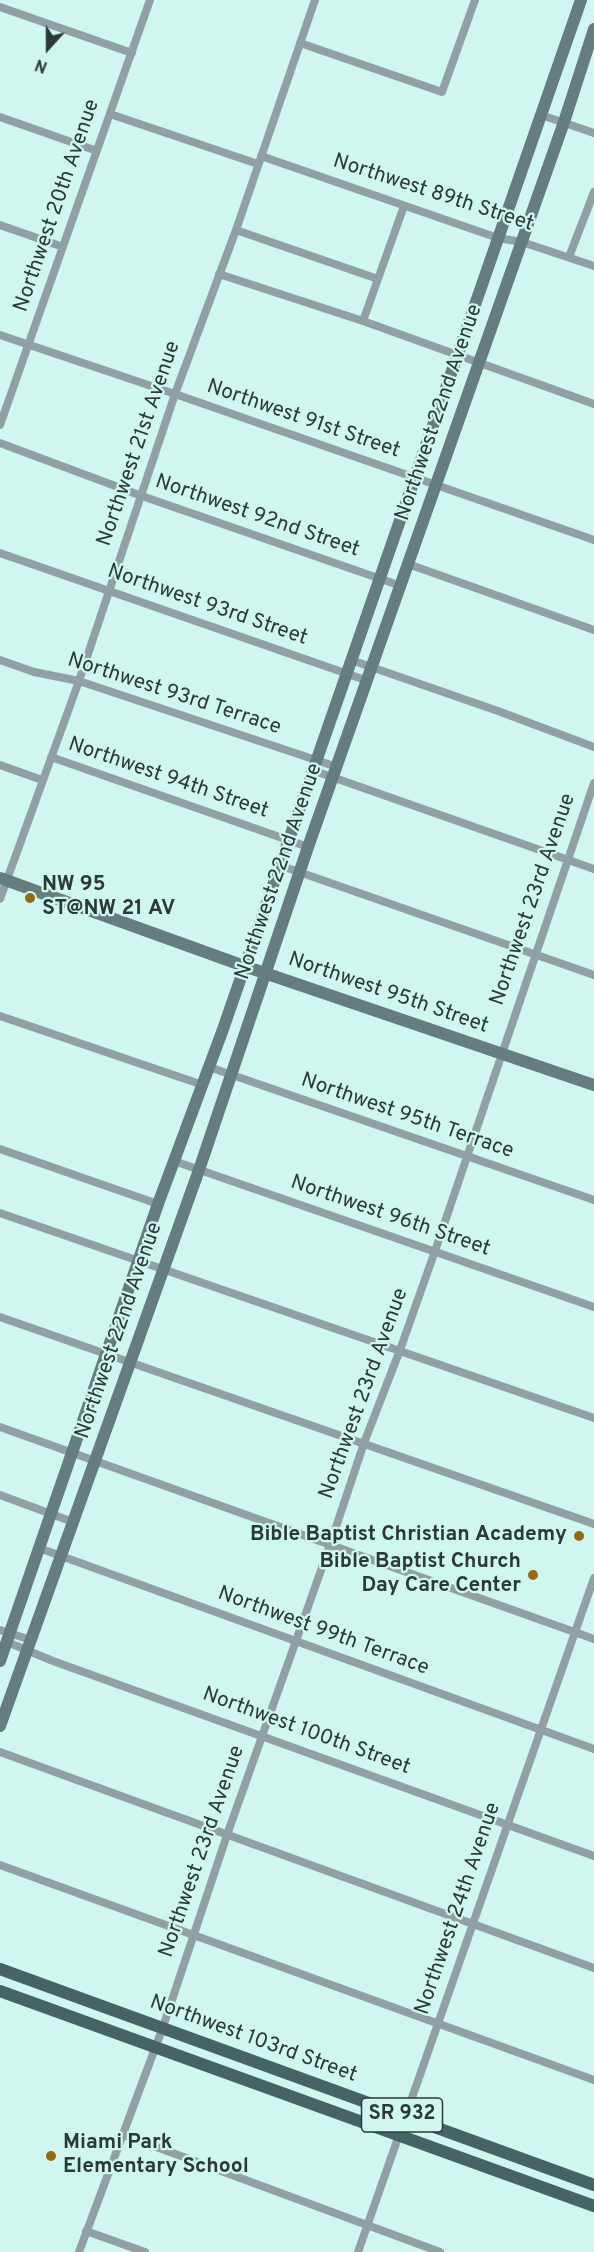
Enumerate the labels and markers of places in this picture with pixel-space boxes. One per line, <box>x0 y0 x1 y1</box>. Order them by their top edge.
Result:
place label: NW 95 ST@NW 21 AV <box>42 873 175 923</box>
marker: NW 95 ST@NW 21 AV <box>23 891 37 905</box>
place label: Bible Baptist Christian Academy <box>250 1523 567 1549</box>
marker: Bible Baptist Christian Academy <box>572 1529 586 1543</box>
place label: Bible Baptist Church Day Care Center <box>319 1550 521 1600</box>
marker: Bible Baptist Church Day Care Center <box>526 1568 540 1582</box>
place label: Miami Park Elementary School <box>63 2131 249 2181</box>
marker: Miami Park Elementary School <box>44 2149 58 2163</box>

